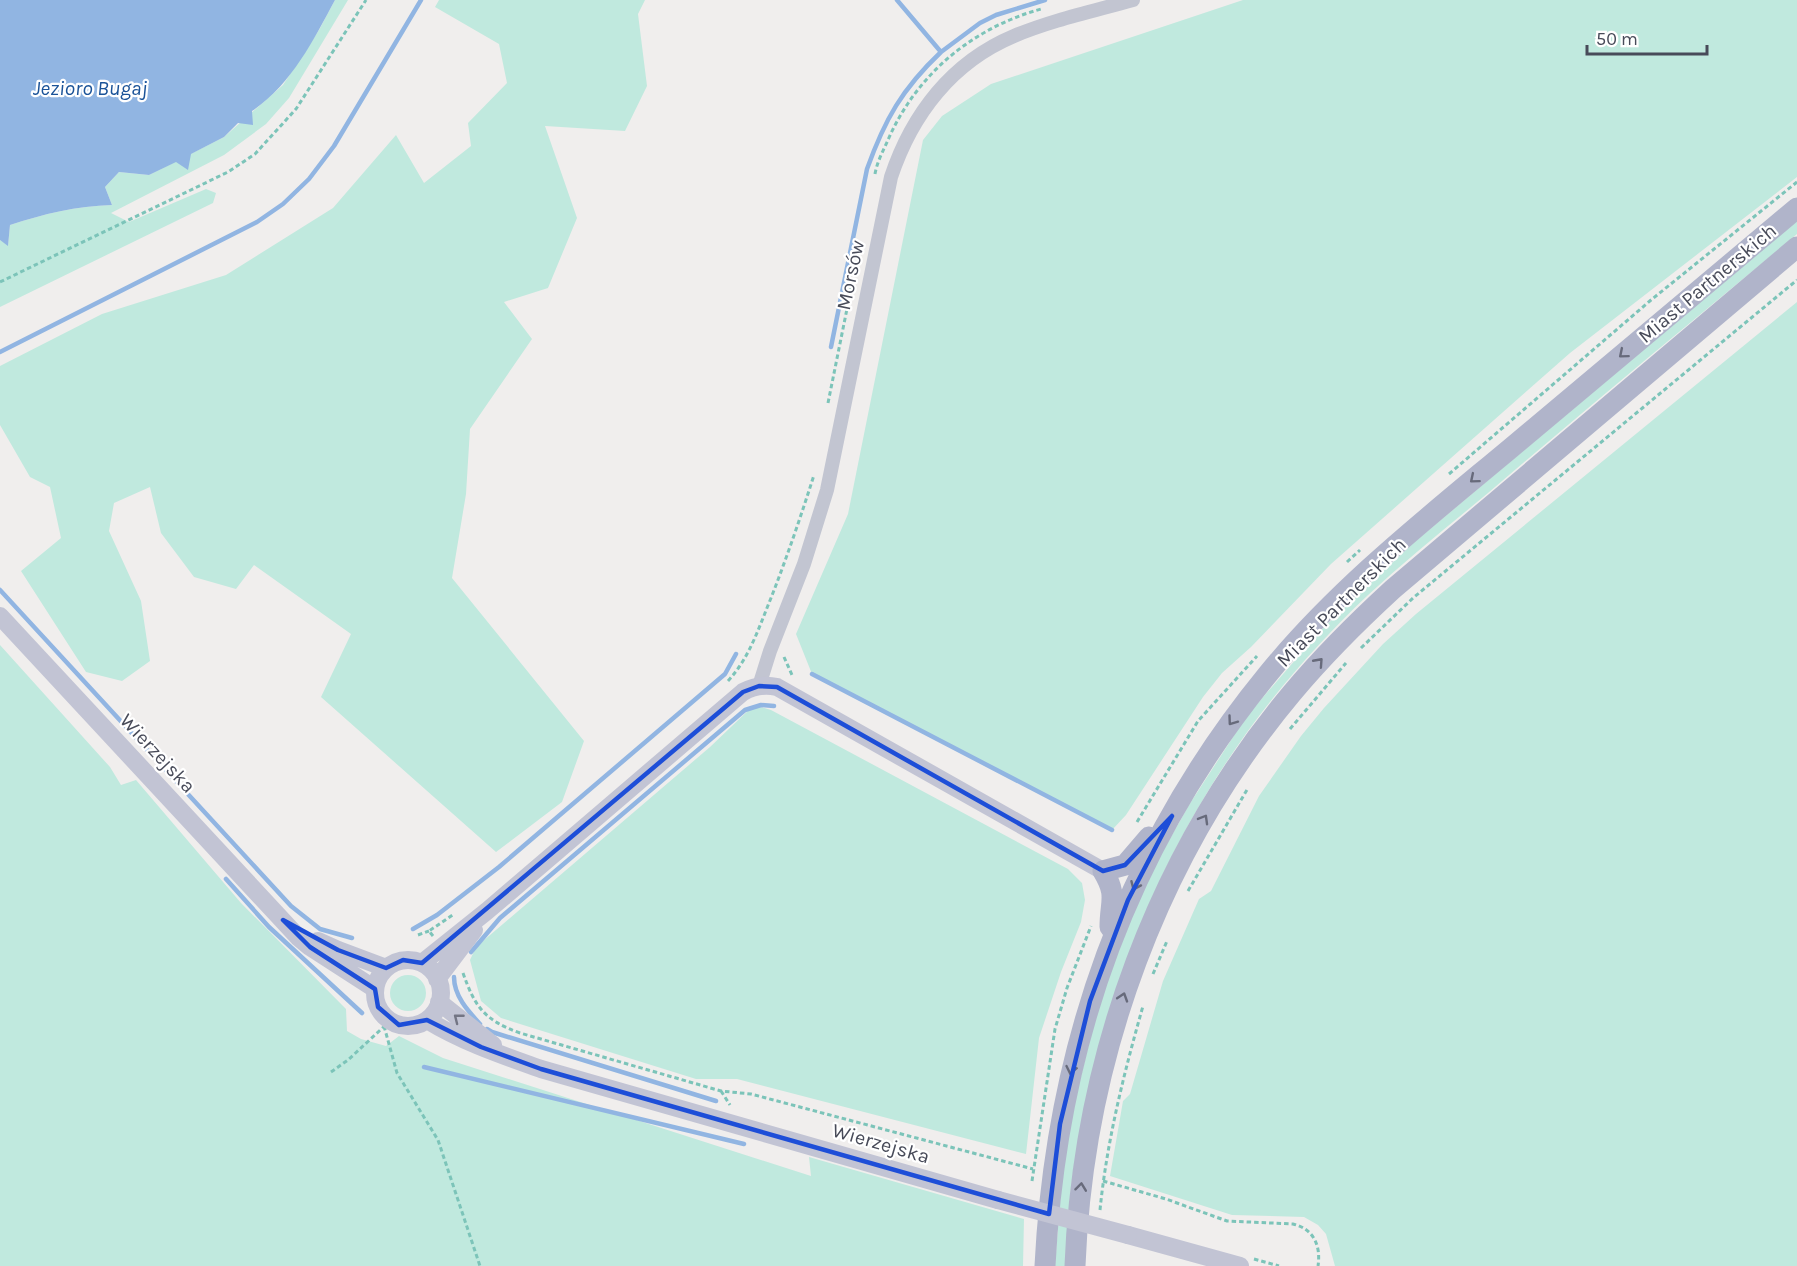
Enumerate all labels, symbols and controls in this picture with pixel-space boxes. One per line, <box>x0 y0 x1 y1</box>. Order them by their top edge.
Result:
scale bar <box>1587 18 1707 56</box>
text: 50 m <box>1596 28 1638 50</box>
water label: Jezioro Bugaj <box>33 76 147 100</box>
street label: Miast Partnerskich <box>1634 219 1781 348</box>
street label: Morsów <box>832 237 869 312</box>
one-way arrow <box>1619 347 1630 358</box>
one-way arrow <box>1470 472 1481 483</box>
street label: Miast Partnerskich <box>1272 533 1411 672</box>
one-way arrow <box>1312 659 1323 669</box>
street label: Wierzejska <box>115 709 200 798</box>
one-way arrow <box>1229 714 1240 725</box>
one-way arrow <box>1196 815 1208 825</box>
one-way arrow <box>1130 880 1142 891</box>
one-way arrow <box>1116 992 1128 1003</box>
one-way arrow <box>454 1015 465 1026</box>
one-way arrow <box>1065 1065 1078 1075</box>
street label: Wierzejska <box>830 1119 932 1168</box>
one-way arrow <box>1075 1182 1087 1191</box>

